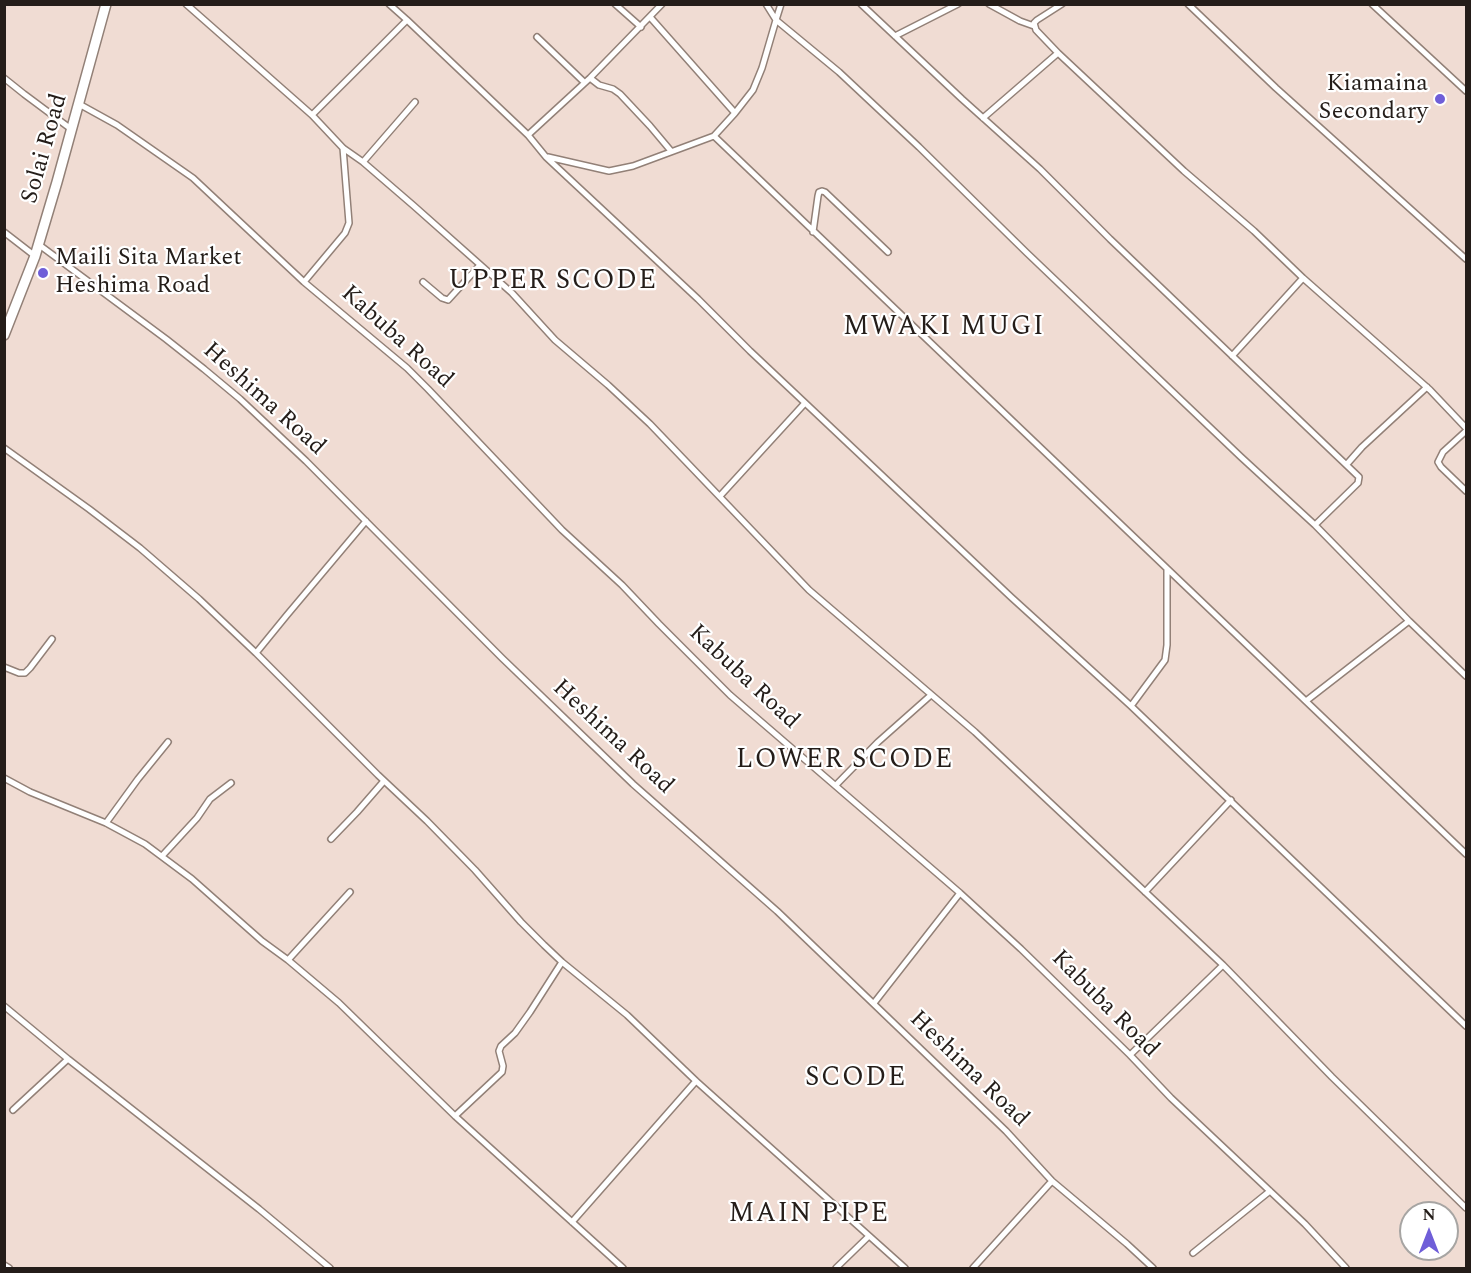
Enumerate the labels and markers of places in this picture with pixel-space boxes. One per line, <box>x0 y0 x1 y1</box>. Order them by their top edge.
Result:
place label: Kiamaina Secondary <box>1319 71 1428 127</box>
marker: Kiamaina Secondary <box>1433 92 1447 106</box>
place label: Maili Sita Market Heshima Road <box>55 245 242 301</box>
marker: Maili Sita Market Heshima Road <box>36 266 50 280</box>

